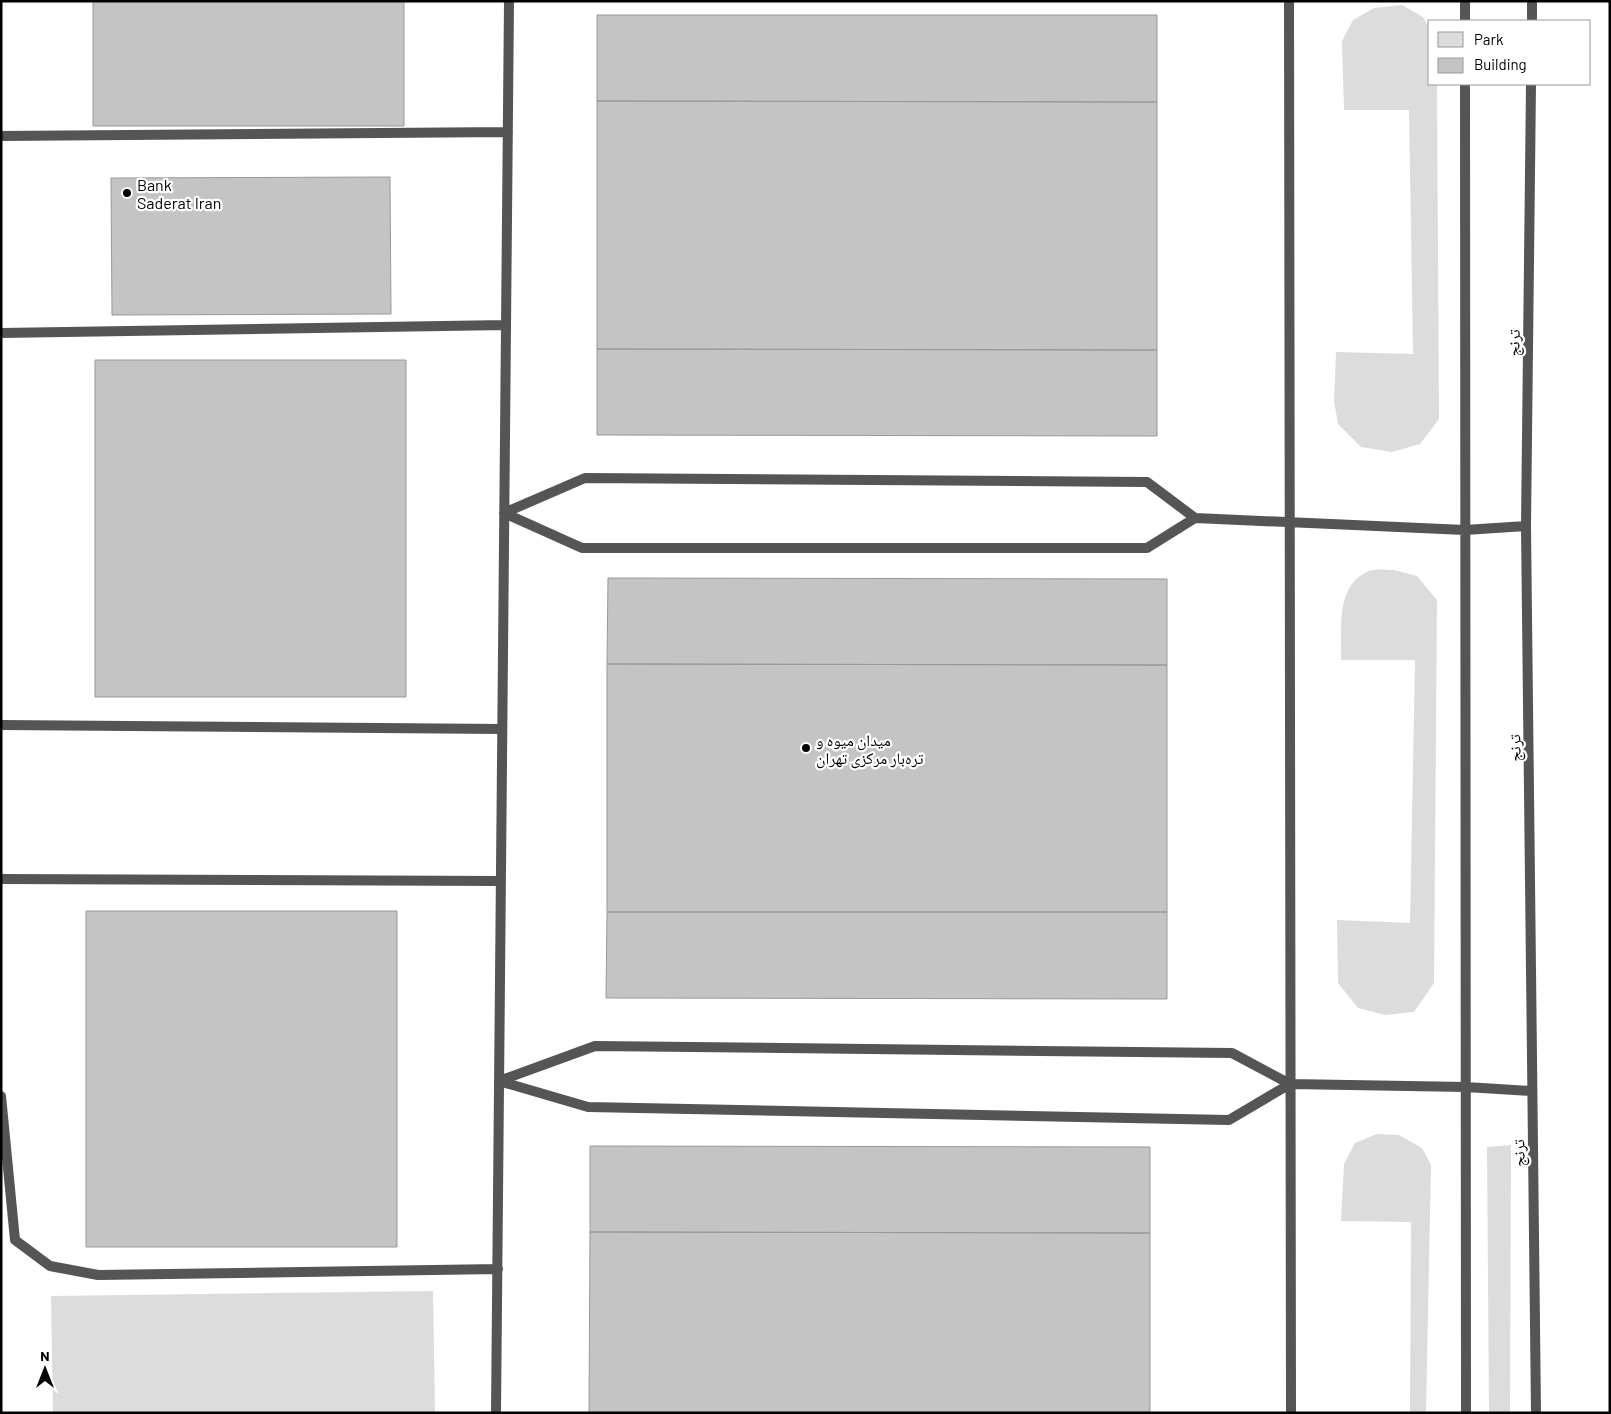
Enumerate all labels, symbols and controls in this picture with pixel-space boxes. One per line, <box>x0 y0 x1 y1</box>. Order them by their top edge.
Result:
legend <box>1428 20 1591 85</box>
text: Park <box>1474 30 1504 48</box>
text: Building <box>1474 55 1527 73</box>
place label: Bank Saderat Iran <box>137 175 221 212</box>
marker: Bank Saderat Iran <box>121 187 133 199</box>
street label: ترنج <box>1503 329 1525 357</box>
place label: میدان میوه و تره‌بار مرکزی تهران <box>816 730 924 769</box>
street label: ترنج <box>1504 734 1526 762</box>
marker: میدان میوه و تره‌بار مرکزی تهران <box>800 742 812 754</box>
street label: ترنج <box>1508 1139 1530 1167</box>
north arrow <box>20 1344 70 1394</box>
text: N <box>40 1347 50 1364</box>

